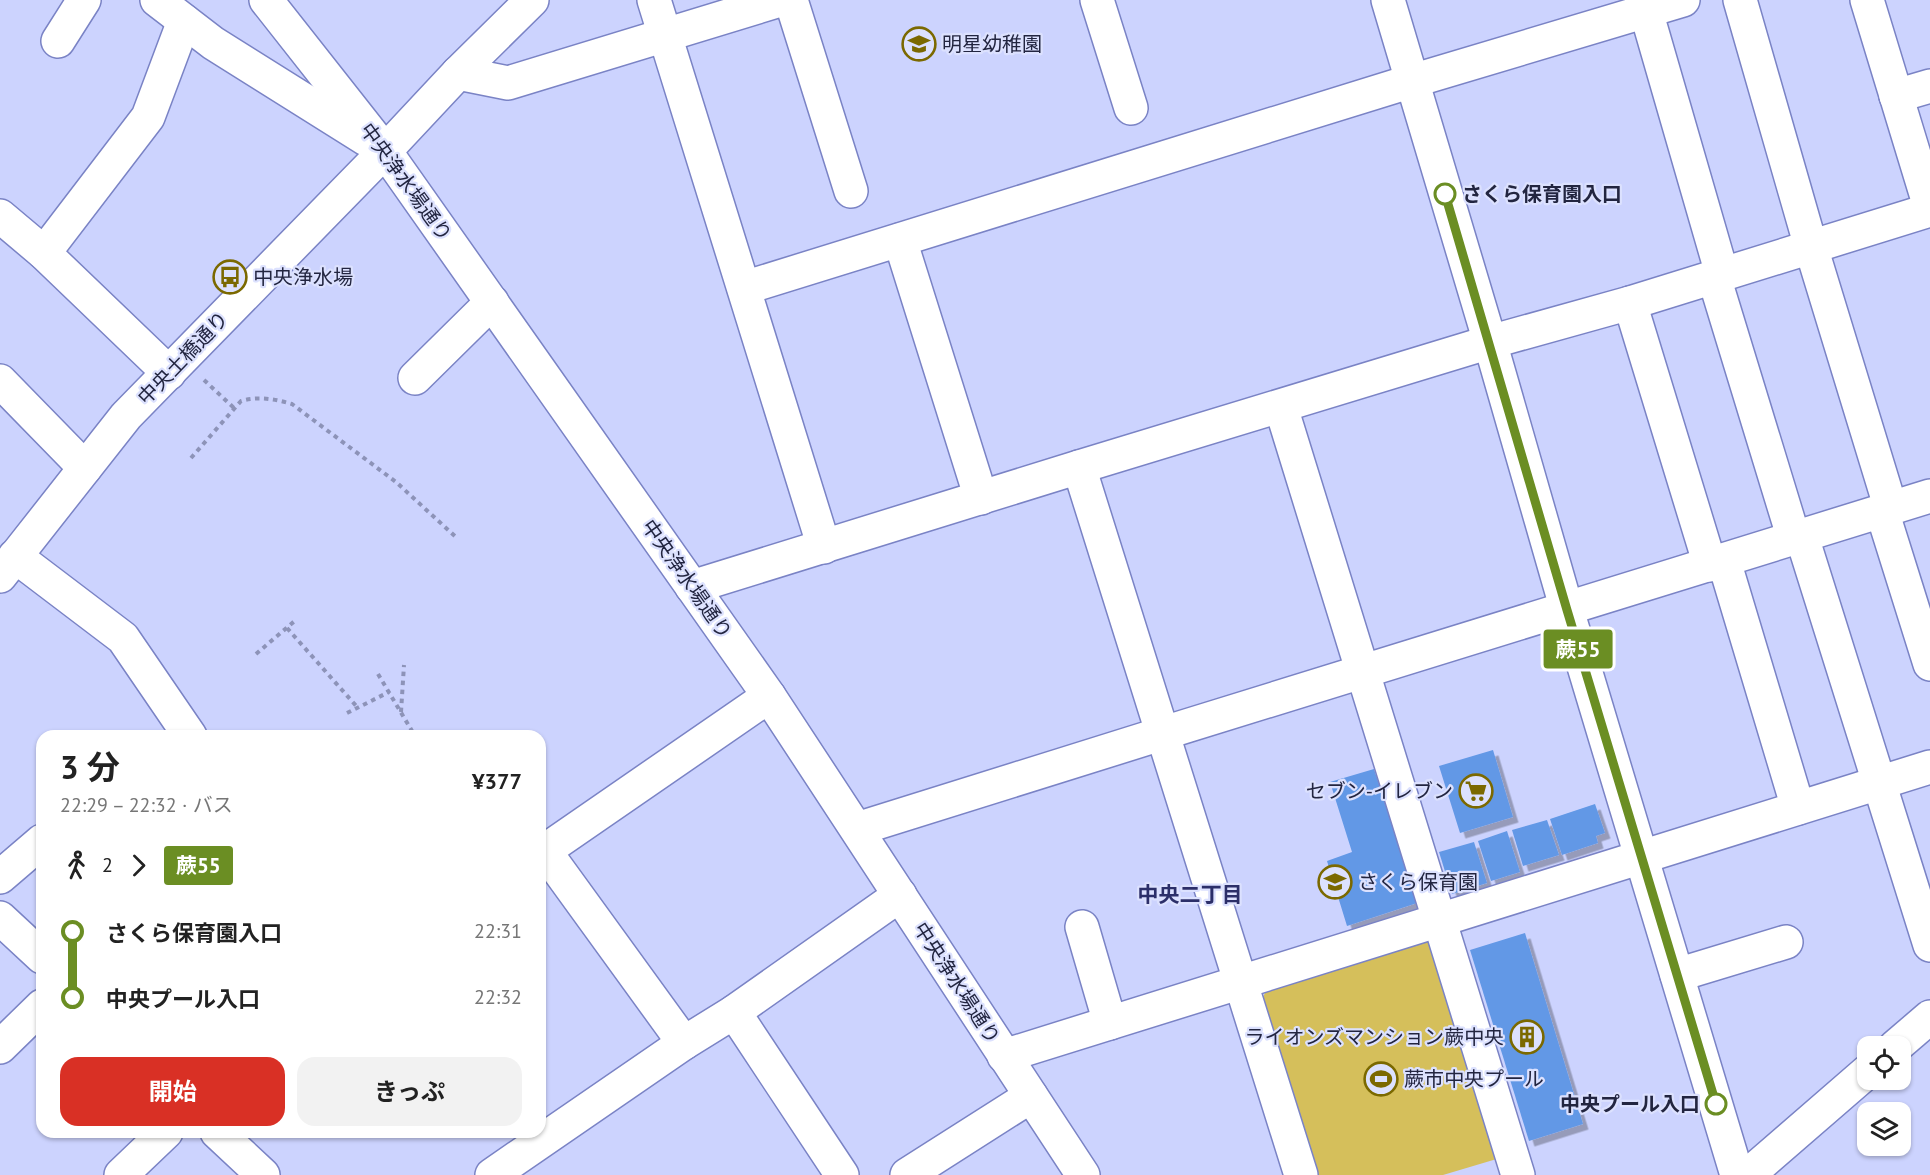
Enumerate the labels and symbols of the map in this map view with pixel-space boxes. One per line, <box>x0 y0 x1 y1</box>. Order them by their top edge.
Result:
school or university icon: 明星幼稚園 <box>901 26 937 62</box>
place label: 明星幼稚園 <box>942 31 1042 57</box>
street label: 中央浄水場通り <box>354 118 458 246</box>
place label: さくら保育園入口 <box>1462 181 1622 207</box>
marker: さくら保育園入口 <box>1434 183 1456 205</box>
bus stop icon: 中央浄水場 <box>212 259 248 295</box>
place label: 中央浄水場 <box>253 264 353 290</box>
street label: 中央土橋通り <box>132 306 234 410</box>
street label: 中央浄水場通り <box>636 514 738 644</box>
line badge: 蕨55 <box>1544 630 1612 668</box>
supermarket icon: セブン-イレブン <box>1458 773 1494 809</box>
place label: セブン-イレブン <box>1306 778 1453 804</box>
school or university icon: さくら保育園 <box>1317 864 1353 900</box>
place label: さくら保育園 <box>1358 869 1478 895</box>
district label: 中央二丁目 <box>1138 881 1243 908</box>
street label: 中央浄水場通り <box>908 917 1006 1049</box>
building icon: ライオンズマンション蕨中央 <box>1509 1019 1545 1055</box>
place label: ライオンズマンション蕨中央 <box>1244 1024 1504 1050</box>
sports icon: 蕨市中央プール <box>1363 1061 1399 1097</box>
place label: 蕨市中央プール <box>1404 1066 1544 1092</box>
place label: 中央プール入口 <box>1560 1091 1700 1117</box>
marker: 中央プール入口 <box>1705 1093 1727 1115</box>

